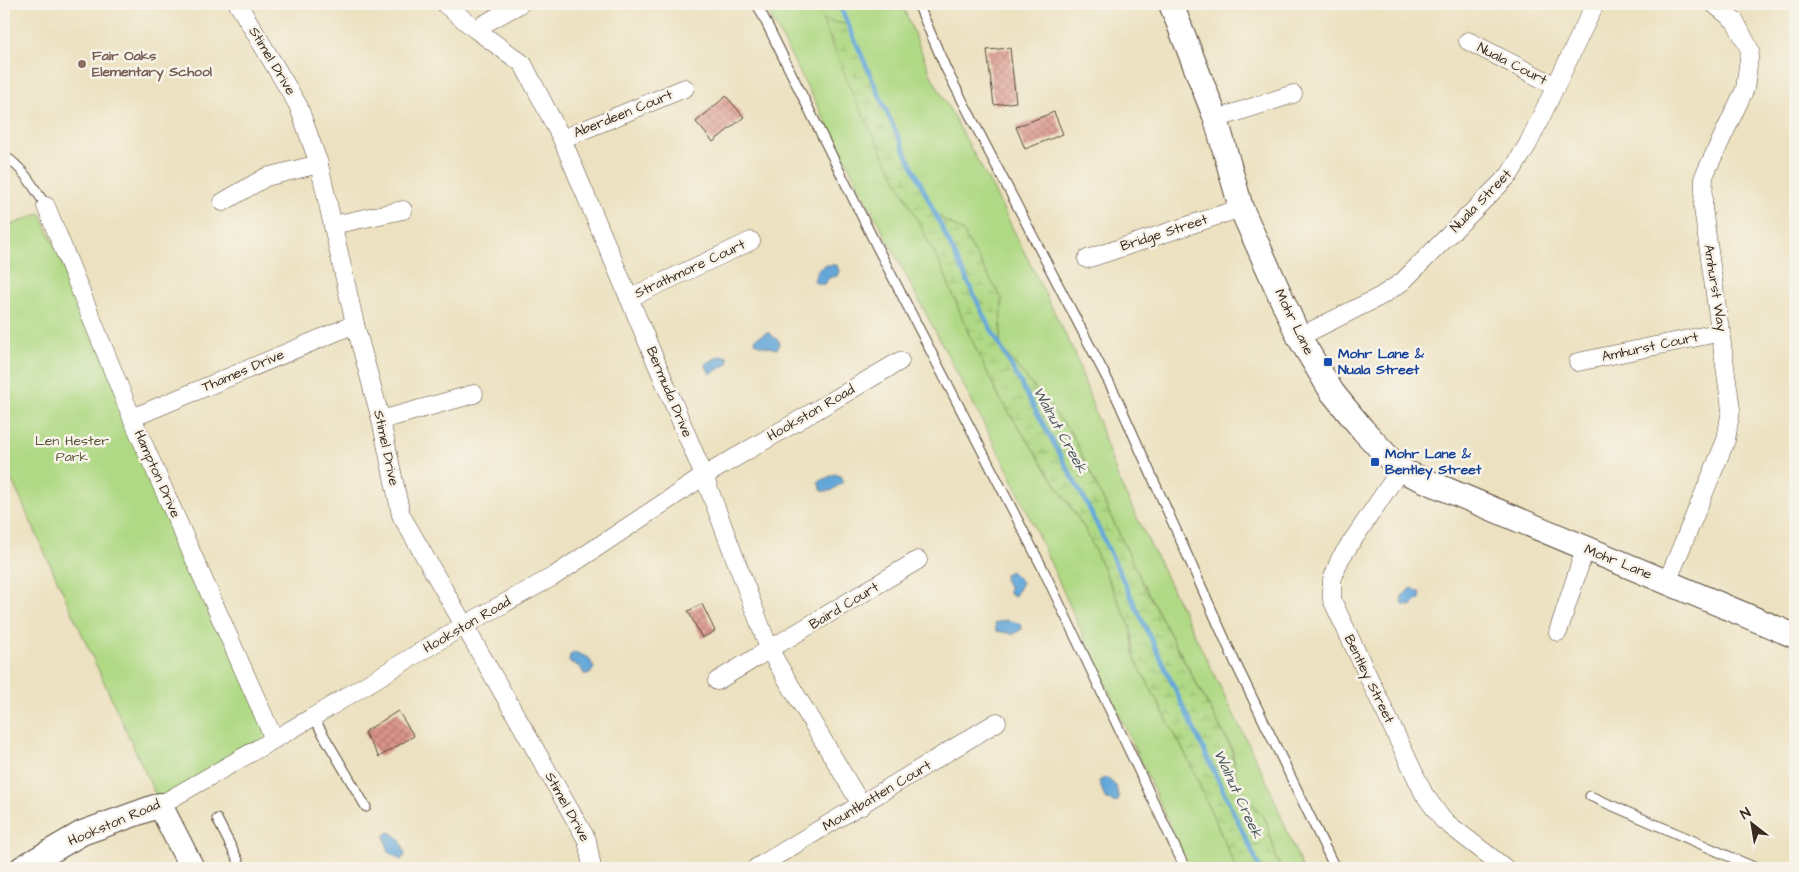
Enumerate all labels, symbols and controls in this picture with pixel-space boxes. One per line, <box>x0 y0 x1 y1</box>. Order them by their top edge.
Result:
street label: Stimel Drive <box>244 23 301 99</box>
street label: Nuala Court <box>1473 38 1551 90</box>
place label: Fair Oaks Elementary School <box>92 46 213 82</box>
marker: Fair Oaks Elementary School <box>76 58 88 70</box>
street label: Aberdeen Court <box>570 85 676 143</box>
street label: Nuala Street <box>1446 165 1517 237</box>
street label: Bridge Street <box>1118 209 1210 257</box>
street label: Strathmore Court <box>631 234 749 303</box>
street label: Amhurst Way <box>1698 243 1732 333</box>
street label: Mohr Lane <box>1269 286 1319 359</box>
street label: Amhurst Court <box>1600 327 1700 367</box>
street label: Bermuda Drive <box>641 343 697 441</box>
place label: Mohr Lane & Nuala Street <box>1338 344 1425 380</box>
street label: Thames Drive <box>199 345 288 397</box>
marker: Mohr Lane & Nuala Street <box>1322 356 1334 368</box>
street label: Hookston Road <box>763 380 859 446</box>
water label: Walnut Creek <box>1028 383 1093 478</box>
street label: Stimel Drive <box>368 408 404 488</box>
street label: Hampton Drive <box>129 427 185 521</box>
park label: Len Hester Park <box>35 431 109 467</box>
place label: Mohr Lane & Bentley Street <box>1385 444 1482 480</box>
marker: Mohr Lane & Bentley Street <box>1369 456 1381 468</box>
street label: Mohr Lane <box>1581 539 1655 585</box>
street label: Baird Court <box>805 577 883 635</box>
street label: Hookston Road <box>419 592 515 658</box>
street label: Bentley Street <box>1339 631 1399 727</box>
water label: Walnut Creek <box>1208 746 1268 842</box>
street label: Mountbatten Court <box>819 755 936 837</box>
street label: Stimel Drive <box>540 769 595 846</box>
street label: Hookston Road <box>65 795 163 851</box>
north arrow <box>1726 800 1776 850</box>
text: N <box>1737 803 1755 825</box>

